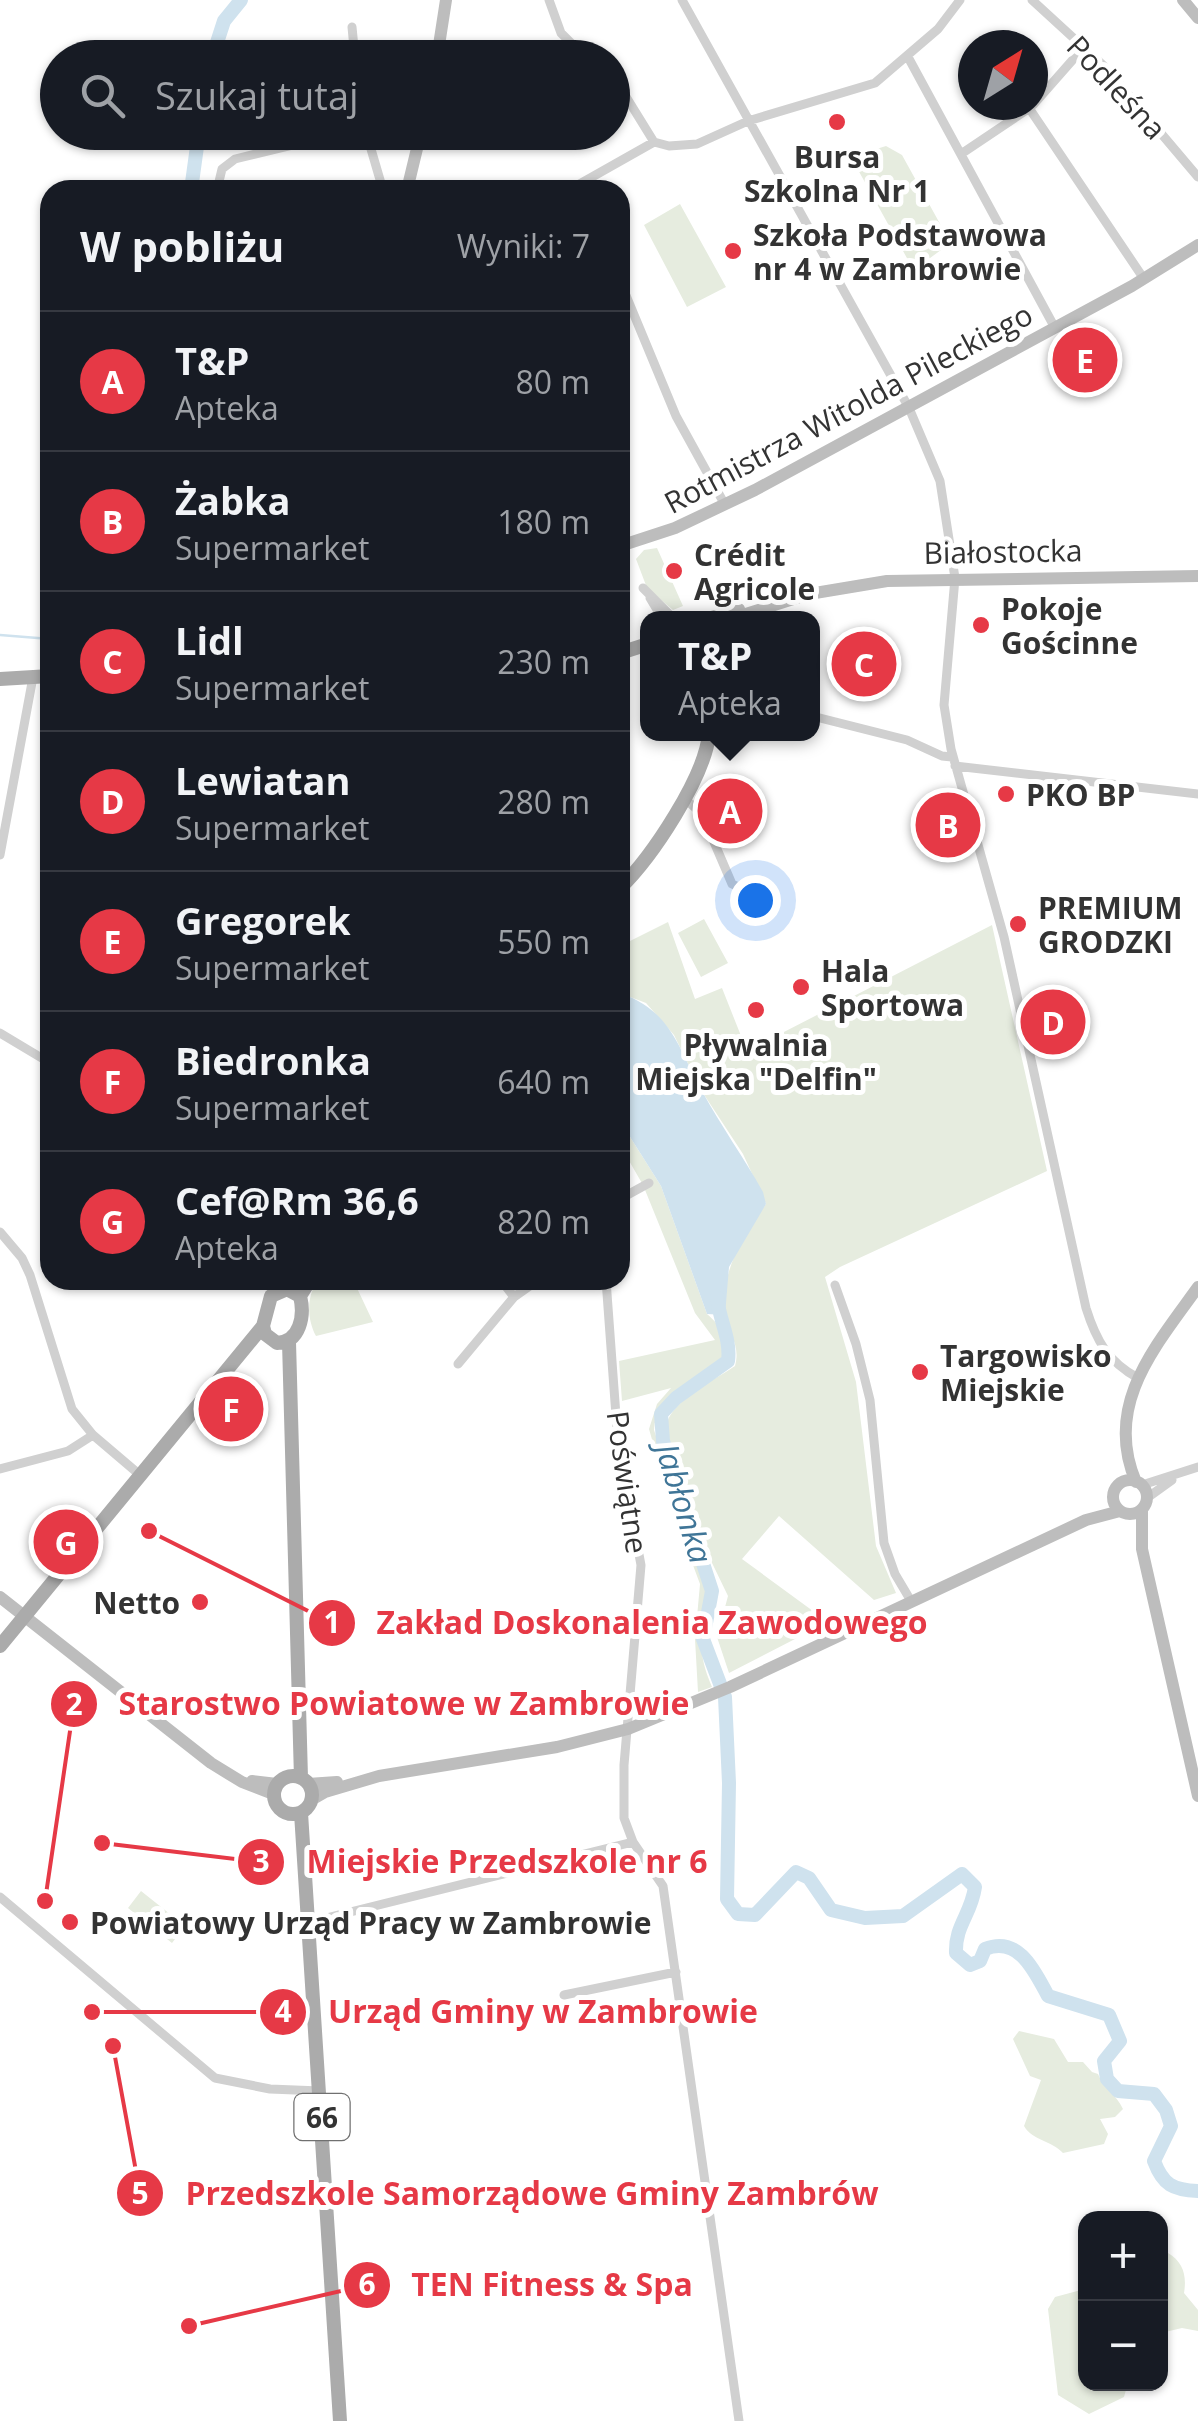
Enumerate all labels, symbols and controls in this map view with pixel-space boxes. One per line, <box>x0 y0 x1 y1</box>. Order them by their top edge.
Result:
street label: Podleśna <box>1058 26 1176 148</box>
north arrow <box>958 30 1048 120</box>
search box <box>40 40 630 150</box>
icon: search <box>75 68 130 123</box>
text: Szukaj tutaj <box>155 69 359 121</box>
marker: Bursa Szkolna Nr 1 <box>826 111 848 133</box>
place label: Bursa Szkolna Nr 1 <box>744 136 930 211</box>
place label: Szkoła Podstawowa nr 4 w Zambrowie <box>753 214 1047 289</box>
text: W pobliżu <box>80 217 284 274</box>
text: Wyniki: 7 <box>457 224 590 267</box>
marker: Szkoła Podstawowa nr 4 w Zambrowie <box>722 240 744 262</box>
street label: Rotmistrza Witolda Pileckiego <box>657 293 1039 523</box>
pin: E <box>1052 322 1118 398</box>
text: T&P <box>175 334 249 386</box>
text: A <box>101 360 124 403</box>
text: 80 m <box>515 360 590 403</box>
text: Apteka <box>175 386 279 429</box>
text: Żabka <box>175 474 291 526</box>
text: B <box>102 500 123 543</box>
text: 180 m <box>497 500 590 543</box>
text: Supermarket <box>175 526 369 569</box>
street label: Białostocka <box>923 529 1083 573</box>
place label: Crédit Agricole <box>694 534 815 609</box>
marker: Crédit Agricole <box>663 560 685 582</box>
place label: Pokoje Gościnne <box>1001 588 1138 663</box>
popup <box>640 611 820 741</box>
text: Lidl <box>175 614 244 666</box>
marker: Pokoje Gościnne <box>970 614 992 636</box>
pin: C <box>832 626 896 702</box>
text: T&P <box>678 629 752 681</box>
text: C <box>102 640 123 683</box>
text: 230 m <box>497 640 590 683</box>
text: Supermarket <box>175 666 369 709</box>
text: Apteka <box>678 681 782 724</box>
text: Lewiatan <box>175 754 350 806</box>
pin: A <box>698 774 762 848</box>
place label: PKO BP <box>1026 774 1135 815</box>
text: D <box>101 780 124 823</box>
text: 280 m <box>497 780 590 823</box>
marker: PKO BP <box>995 783 1017 805</box>
pin: B <box>916 788 980 862</box>
text: Supermarket <box>175 806 369 849</box>
your location <box>730 875 781 926</box>
place label: PREMIUM GRODZKI <box>1038 887 1183 962</box>
text: Gregorek <box>175 894 351 946</box>
marker: PREMIUM GRODZKI <box>1007 913 1029 935</box>
text: E <box>104 920 121 963</box>
text: 550 m <box>497 920 590 963</box>
text: Supermarket <box>175 946 369 989</box>
place label: Hala Sportowa <box>821 950 964 1025</box>
marker: Hala Sportowa <box>790 976 812 998</box>
pin: D <box>1020 984 1086 1060</box>
marker: Pływalnia Miejska "Delfin" <box>745 999 767 1021</box>
place label: Pływalnia Miejska "Delfin" <box>635 1024 877 1099</box>
text: Biedronka <box>175 1034 371 1086</box>
text: F <box>104 1060 121 1103</box>
text: 640 m <box>497 1060 590 1103</box>
text: Supermarket <box>175 1086 369 1129</box>
text: Cef@Rm 36,6 <box>175 1174 419 1226</box>
text: G <box>101 1200 124 1243</box>
text: 820 m <box>497 1200 590 1243</box>
text: Apteka <box>175 1226 279 1269</box>
place label: Targowisko Miejskie <box>940 1335 1112 1410</box>
marker: Targowisko Miejskie <box>909 1361 931 1383</box>
pin: F <box>198 1372 264 1446</box>
street label: Poświątne <box>598 1408 658 1556</box>
water label: Jabłonka <box>645 1432 724 1568</box>
pin: G <box>34 1504 98 1580</box>
place label: Netto <box>93 1582 180 1623</box>
marker: Netto <box>189 1591 211 1613</box>
callout: Zakład Doskonalenia Zawodowego <box>307 1592 948 1654</box>
text: Zakład Doskonalenia Zawodowego <box>376 1600 928 1643</box>
text: 1 <box>323 1601 341 1642</box>
callout: Starostwo Powiatowe w Zambrowie <box>49 1673 710 1735</box>
text: Starostwo Powiatowe w Zambrowie <box>119 1681 689 1724</box>
text: 2 <box>65 1683 83 1724</box>
callout: Miejskie Przedszkole nr 6 <box>236 1831 727 1893</box>
text: Miejskie Przedszkole nr 6 <box>306 1839 708 1882</box>
text: 3 <box>252 1840 270 1881</box>
place label: Powiatowy Urząd Pracy w Zambrowie <box>90 1902 651 1943</box>
marker: Powiatowy Urząd Pracy w Zambrowie <box>59 1911 81 1933</box>
callout: Urząd Gminy w Zambrowie <box>258 1981 777 2043</box>
text: Urząd Gminy w Zambrowie <box>328 1989 758 2032</box>
text: 4 <box>274 1990 292 2031</box>
road number: 66 <box>294 2094 350 2140</box>
callout: Przedszkole Samorządowe Gminy Zambrów <box>115 2162 898 2224</box>
text: Przedszkole Samorządowe Gminy Zambrów <box>185 2171 879 2214</box>
text: 5 <box>131 2172 149 2213</box>
map controls <box>1078 2211 1168 2391</box>
button: + <box>1078 2211 1168 2301</box>
callout: TEN Fitness & Spa <box>342 2254 713 2316</box>
text: TEN Fitness & Spa <box>411 2262 693 2305</box>
text: 6 <box>358 2263 376 2304</box>
button: − <box>1078 2301 1168 2391</box>

